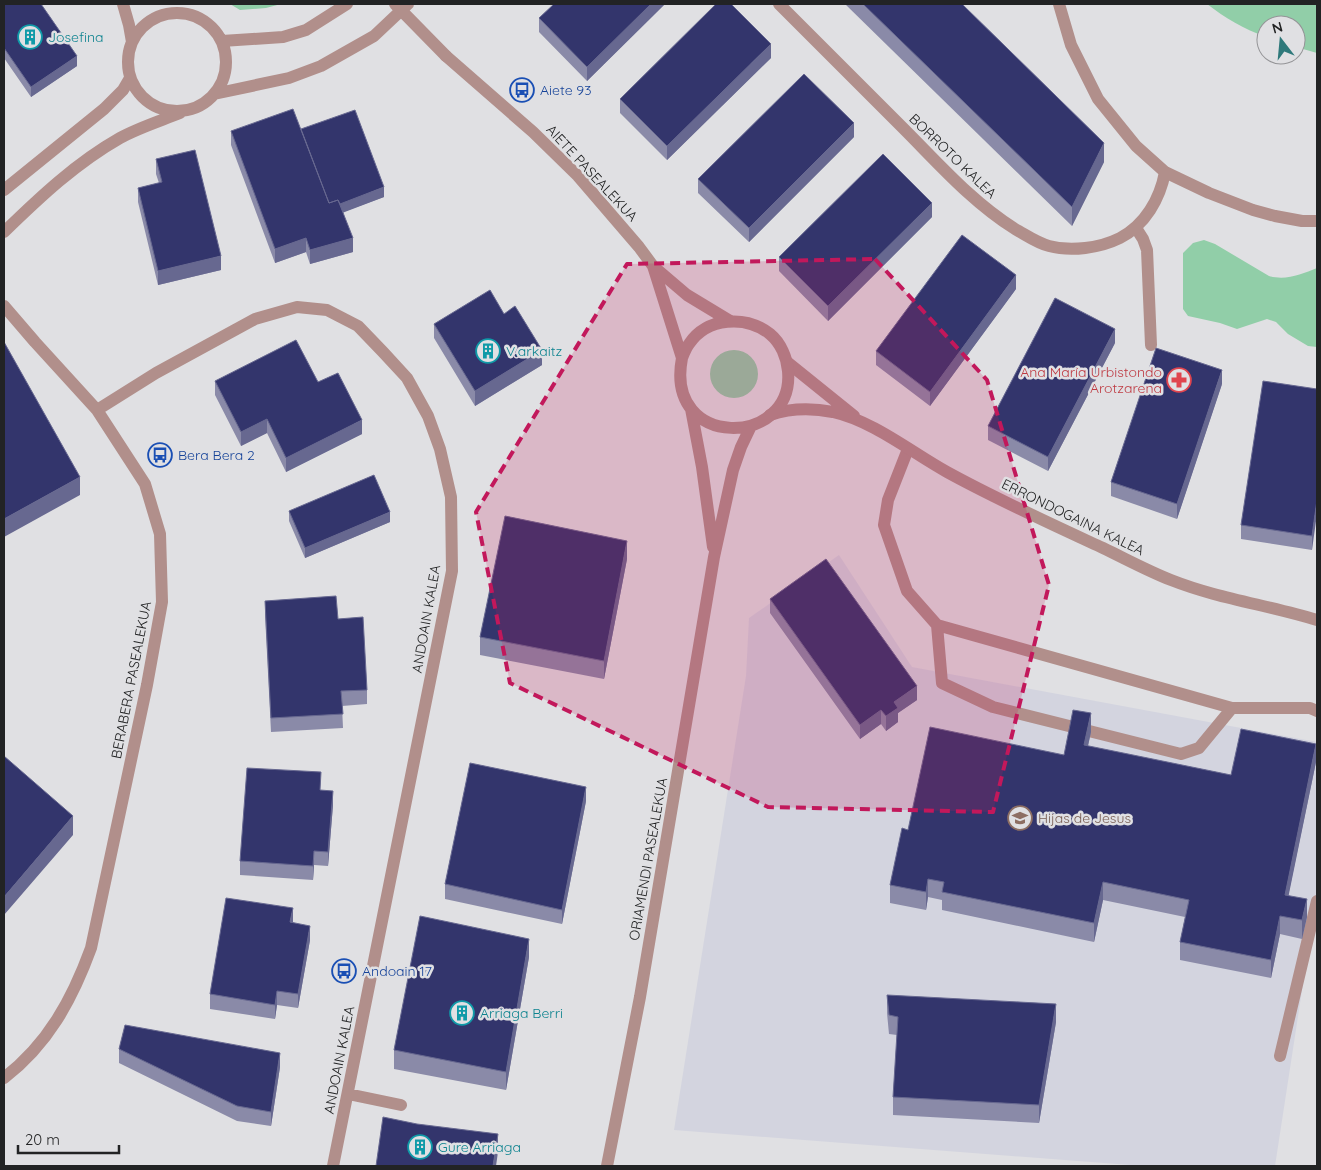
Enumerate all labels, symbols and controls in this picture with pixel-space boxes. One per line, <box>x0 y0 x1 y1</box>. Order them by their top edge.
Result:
north arrow <box>1256 15 1306 65</box>
text: N <box>1270 17 1285 38</box>
building icon: Josefina <box>17 24 43 50</box>
place label: Josefina <box>48 28 104 46</box>
bus stop icon: Aiete 93 <box>509 77 535 103</box>
place label: Aiete 93 <box>540 81 592 99</box>
street label: BORROTO KALEA <box>906 110 1000 202</box>
street label: AIETE PASEALEKUA <box>542 121 642 225</box>
building icon: V.arkaitz <box>475 338 501 364</box>
place label: V.arkaitz <box>506 342 562 360</box>
place label: Ana María Urbistondo Arotzarena <box>1020 363 1162 397</box>
pharmacy icon: Ana María Urbistondo Arotzarena <box>1166 367 1192 393</box>
bus stop icon: Bera Bera 2 <box>147 442 173 468</box>
place label: Bera Bera 2 <box>178 446 255 464</box>
street label: ERRONDOGAINA KALEA <box>999 475 1147 559</box>
street label: ANDOAIN KALEA <box>408 564 444 674</box>
street label: BERABERA PASEALEKUA <box>107 600 155 760</box>
street label: ORIAMENDI PASEALEKUA <box>625 776 671 942</box>
school or university icon: Hijas de Jesus <box>1007 805 1033 831</box>
place label: Hijas de Jesus <box>1038 809 1131 827</box>
bus stop icon: Andoain 17 <box>331 958 357 984</box>
place label: Andoain 17 <box>362 962 432 980</box>
building icon: Arriaga Berri <box>449 1000 475 1026</box>
place label: Arriaga Berri <box>480 1004 563 1022</box>
street label: ANDOAIN KALEA <box>320 1005 358 1115</box>
scale bar <box>18 1122 119 1154</box>
text: 20 m <box>25 1130 60 1149</box>
building icon: Gure Arriaga <box>407 1134 433 1160</box>
place label: Gure Arriaga <box>438 1138 521 1156</box>

